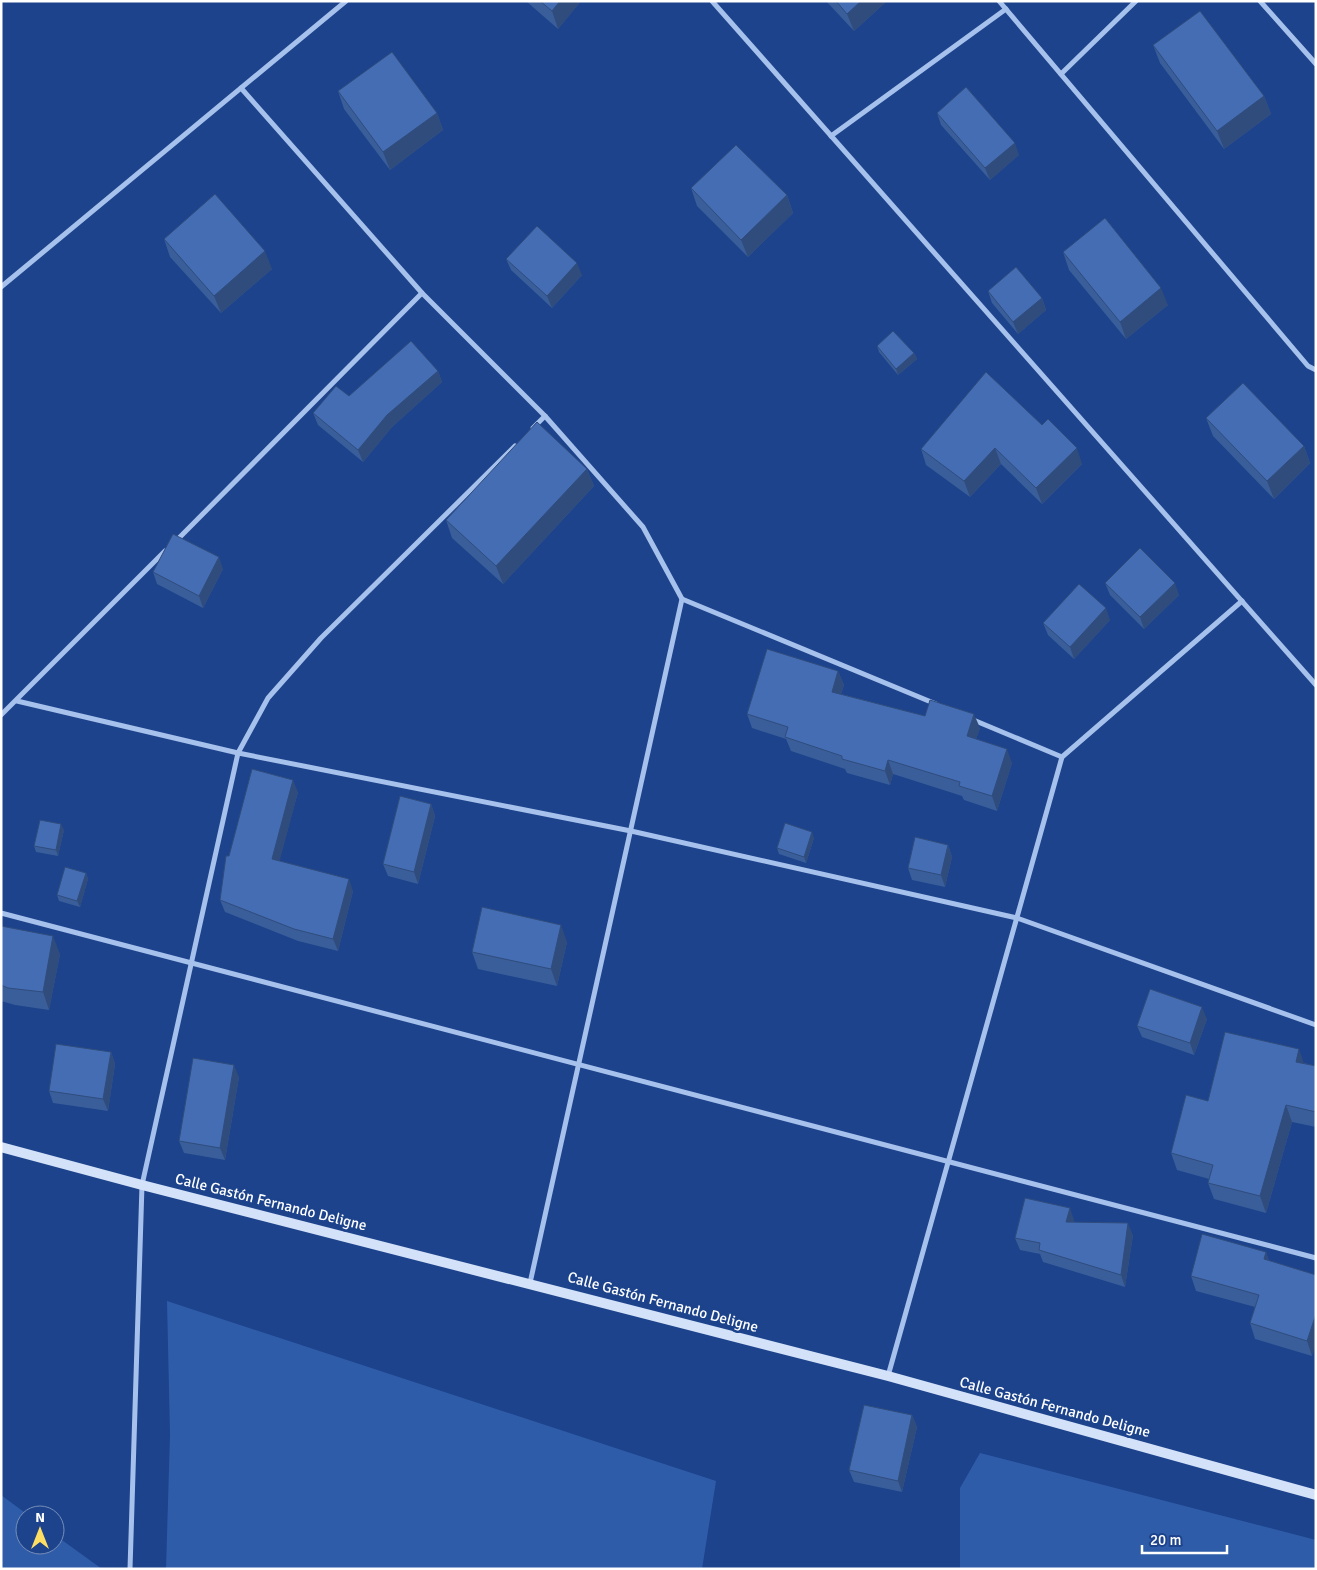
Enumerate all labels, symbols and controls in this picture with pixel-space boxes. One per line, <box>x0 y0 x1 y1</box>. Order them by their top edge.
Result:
street label: Calle Gastón Fernando Deligne <box>173 1169 369 1235</box>
street label: Calle Gastón Fernando Deligne <box>566 1268 760 1336</box>
street label: Calle Gastón Fernando Deligne <box>958 1373 1152 1441</box>
north arrow <box>15 1505 65 1555</box>
text: N <box>35 1509 45 1526</box>
scale bar <box>1142 1522 1227 1554</box>
text: 20 m <box>1150 1531 1181 1549</box>

